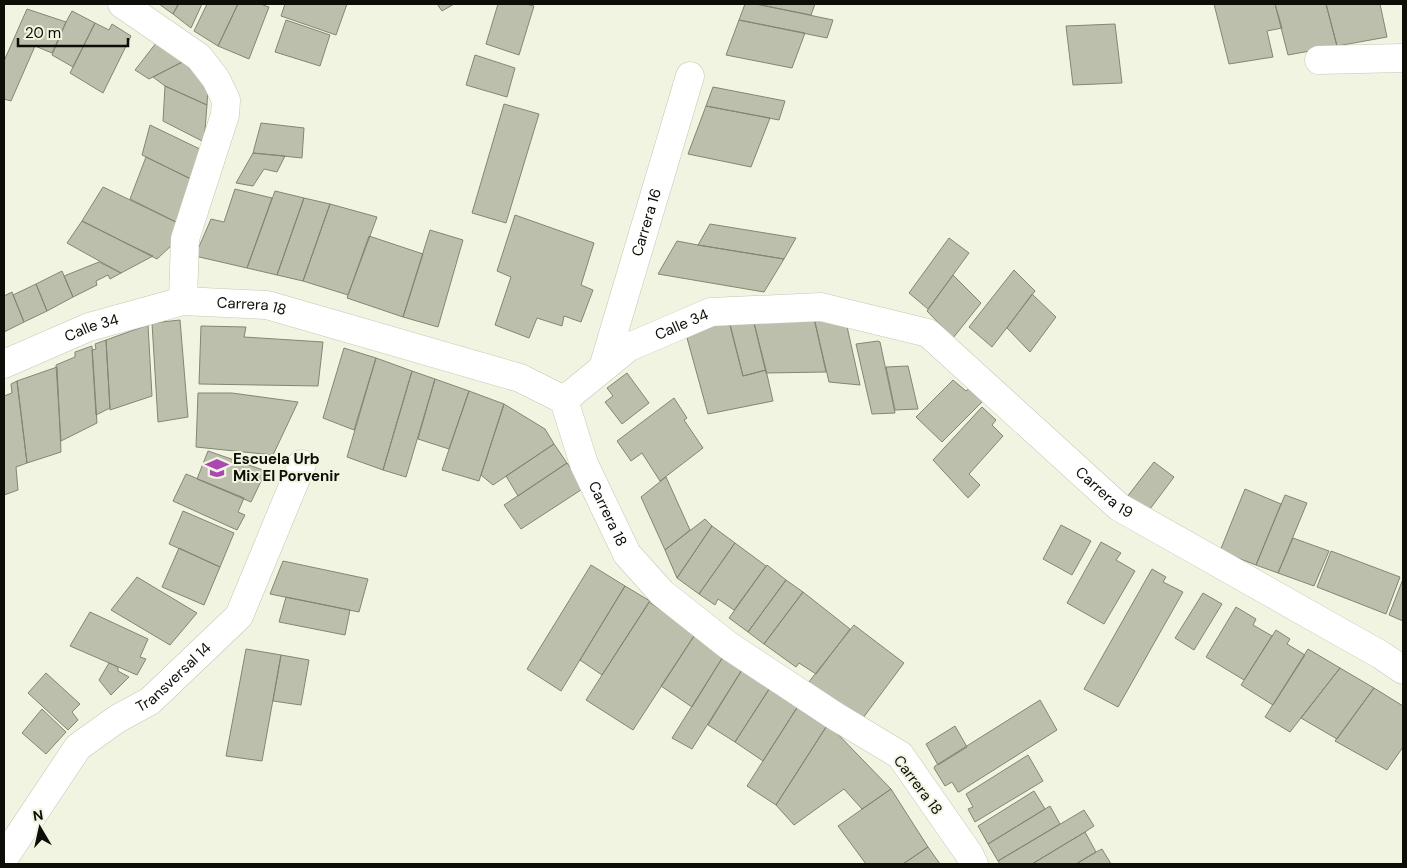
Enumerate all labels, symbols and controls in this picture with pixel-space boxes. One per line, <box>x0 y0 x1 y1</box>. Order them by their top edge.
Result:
scale bar <box>18 15 128 47</box>
text: 20 m <box>25 23 61 43</box>
street label: Carrera 16 <box>627 186 666 259</box>
street label: Carrera 18 <box>216 293 289 320</box>
street label: Calle 34 <box>652 304 711 345</box>
street label: Calle 34 <box>61 309 121 346</box>
place label: Escuela Urb Mix El Porvenir <box>233 449 340 486</box>
school or university icon: Escuela Urb Mix El Porvenir <box>204 455 230 481</box>
street label: Carrera 19 <box>1071 462 1136 523</box>
street label: Carrera 18 <box>584 478 632 550</box>
street label: Transversal 14 <box>132 638 215 717</box>
street label: Carrera 18 <box>889 751 947 819</box>
north arrow <box>15 803 65 853</box>
text: N <box>32 805 44 825</box>

